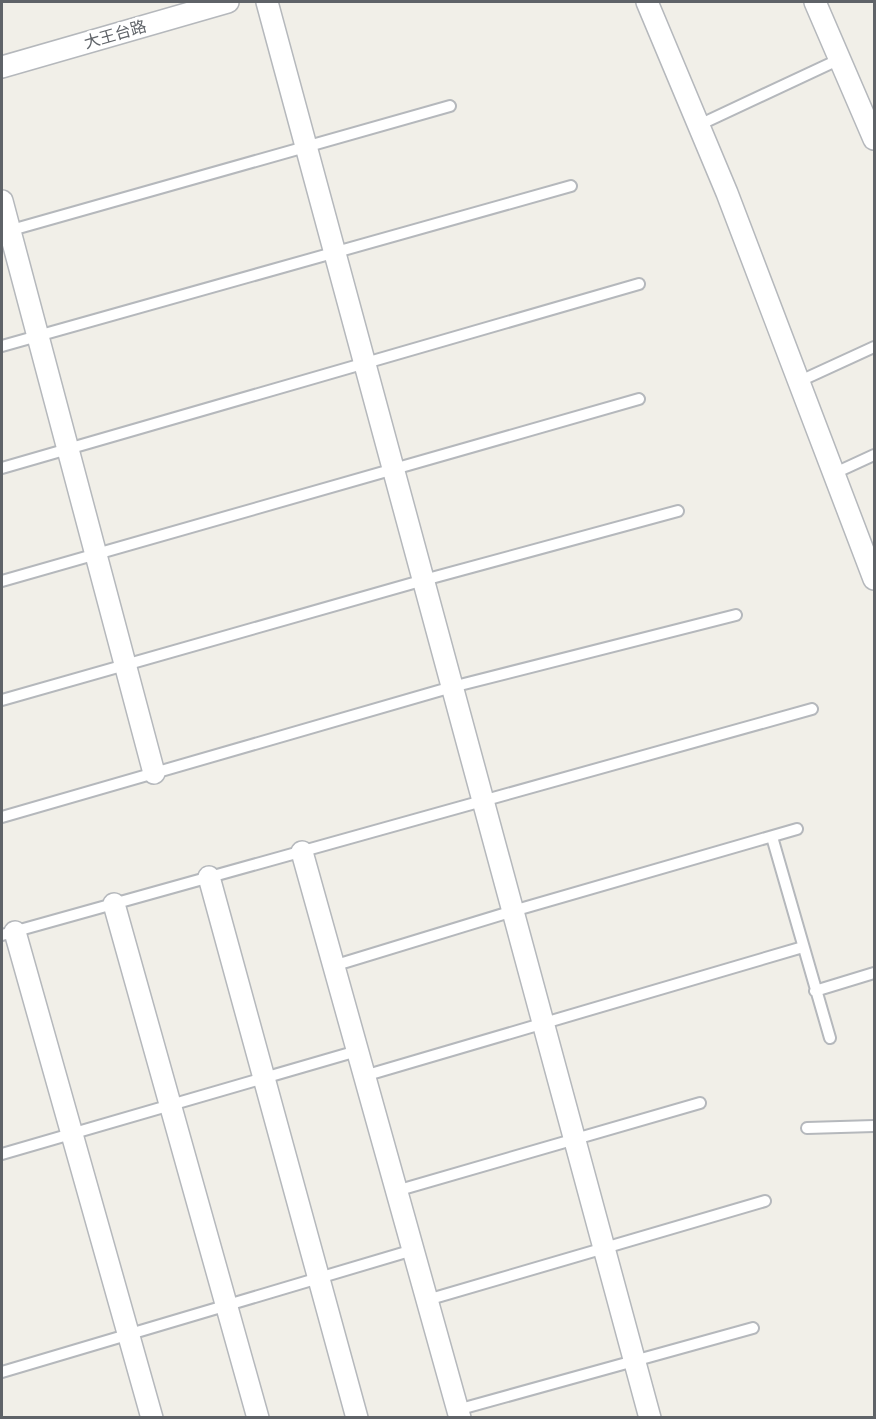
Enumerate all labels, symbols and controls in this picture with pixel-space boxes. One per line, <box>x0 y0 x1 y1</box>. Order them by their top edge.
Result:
street label: 大王台路 <box>81 15 149 53</box>

